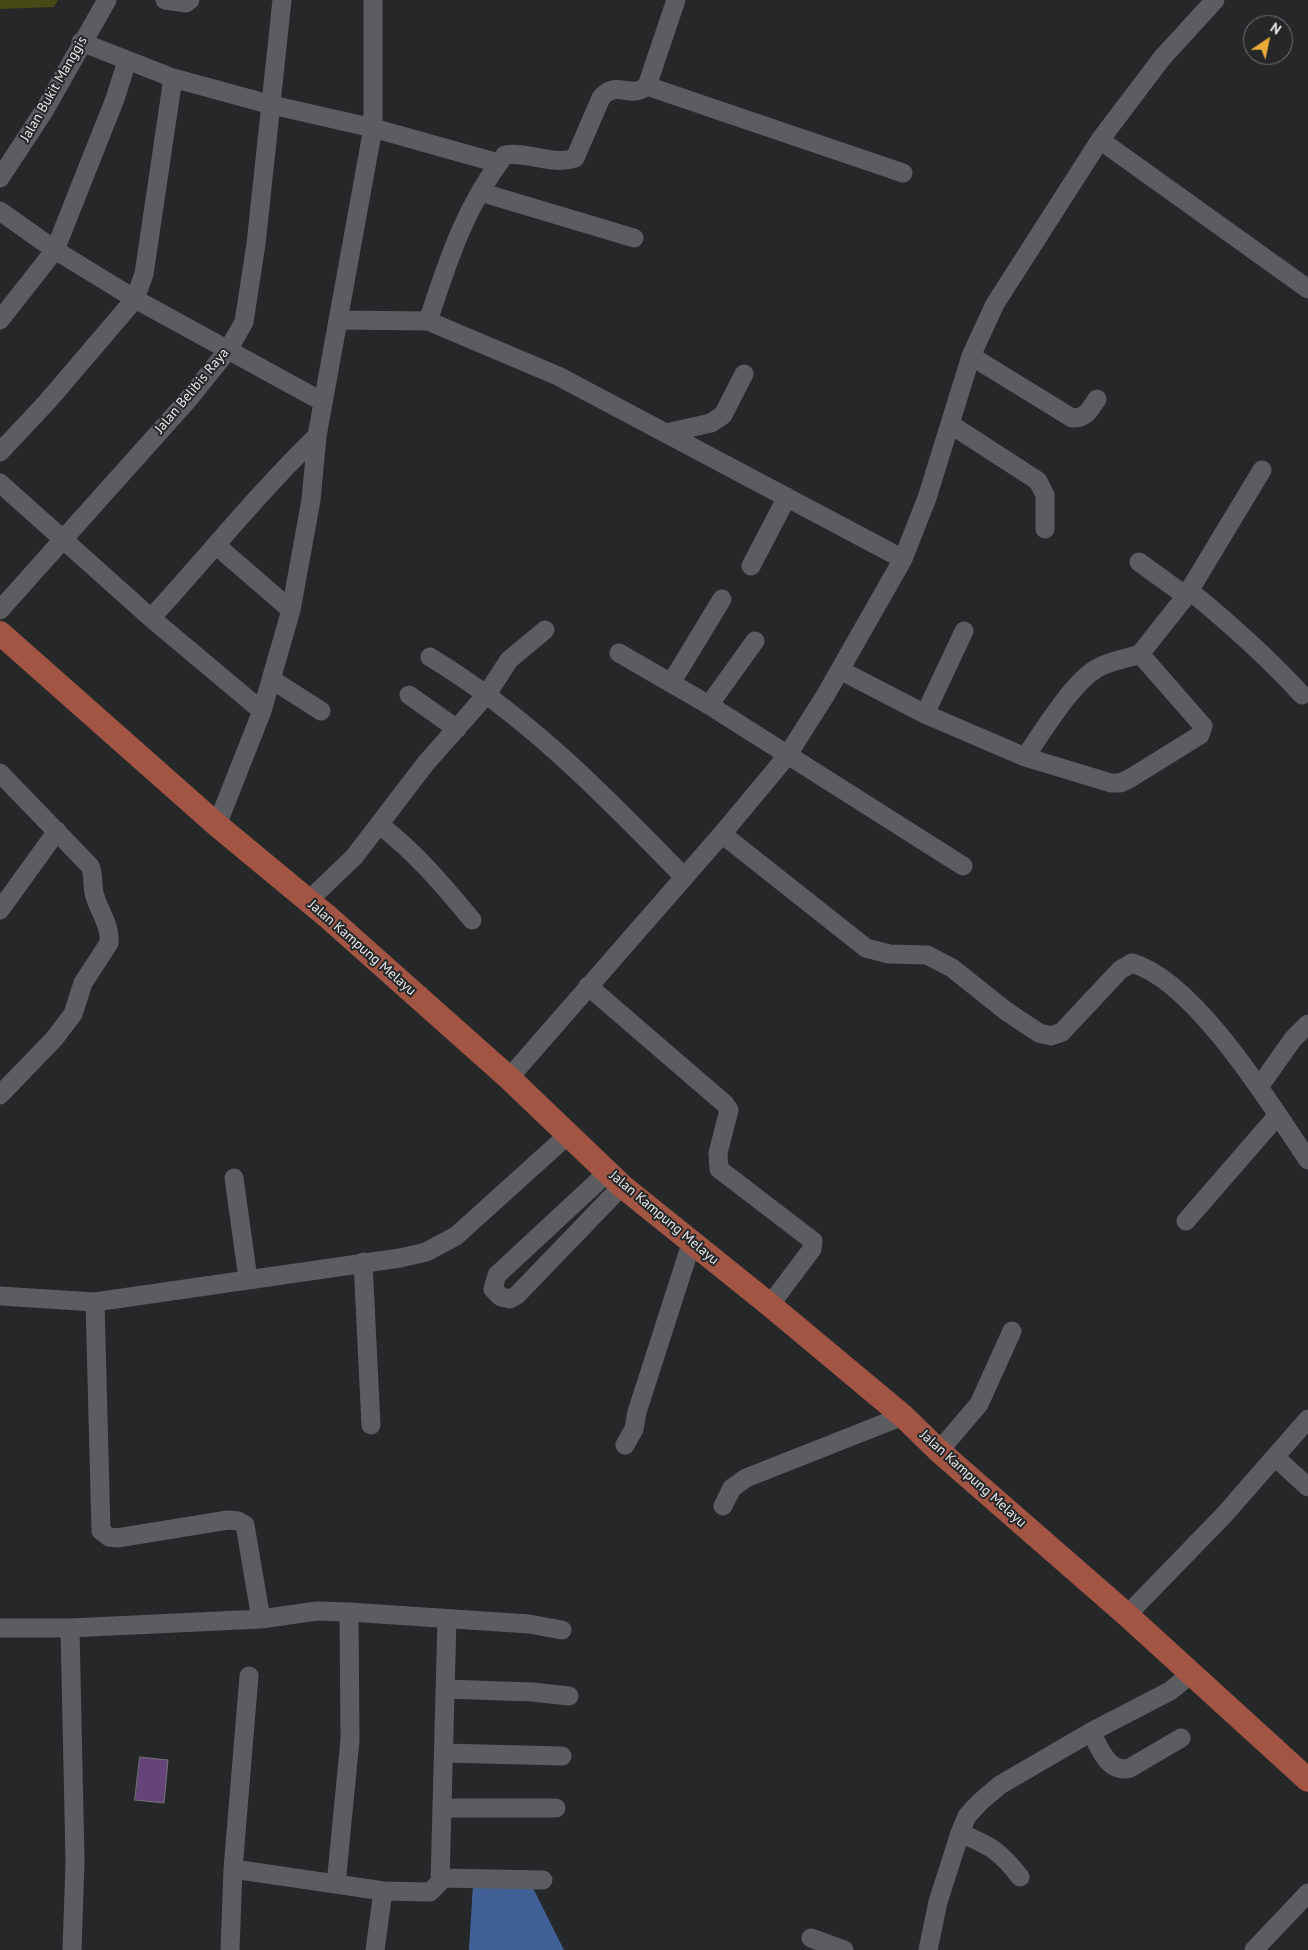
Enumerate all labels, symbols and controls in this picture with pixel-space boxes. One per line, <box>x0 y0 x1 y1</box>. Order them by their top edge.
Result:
north arrow <box>1243 15 1293 65</box>
text: N <box>1267 18 1285 38</box>
street label: Jalan Bukit Manggis <box>17 34 91 144</box>
street label: Jalan Belibis Raya <box>151 345 233 437</box>
street label: Jalan Kampung Melayu <box>305 897 419 999</box>
street label: Jalan Kampung Melayu <box>606 1167 722 1269</box>
street label: Jalan Kampung Melayu <box>916 1427 1030 1531</box>

